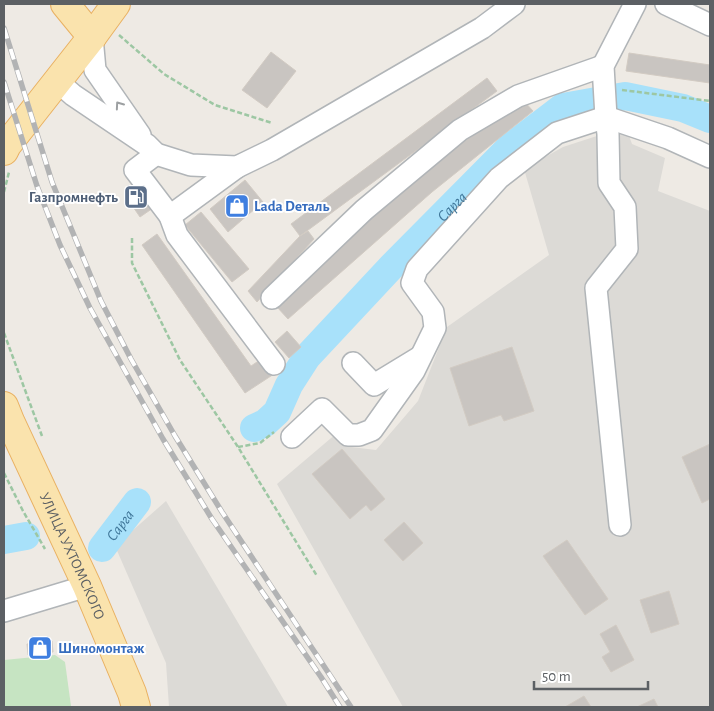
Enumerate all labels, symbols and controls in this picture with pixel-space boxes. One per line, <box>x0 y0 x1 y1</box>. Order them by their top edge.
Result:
one-way arrow <box>116 101 125 111</box>
fuel station icon: Газпромнефть <box>123 184 149 210</box>
water label: Сарга <box>434 189 470 225</box>
place label: Газпромнефть <box>29 190 118 205</box>
shop icon: Lada Dеталь <box>224 193 250 219</box>
place label: Lada Dеталь <box>254 199 329 214</box>
street label: УЛИЦА УХТОМСКОГО <box>36 490 107 622</box>
water label: Сарга <box>104 507 137 544</box>
shop icon: Шиномонтаж <box>27 635 53 661</box>
place label: Шиномонтаж <box>58 641 145 656</box>
scale bar <box>534 658 648 690</box>
text: 50 m <box>542 669 571 684</box>

